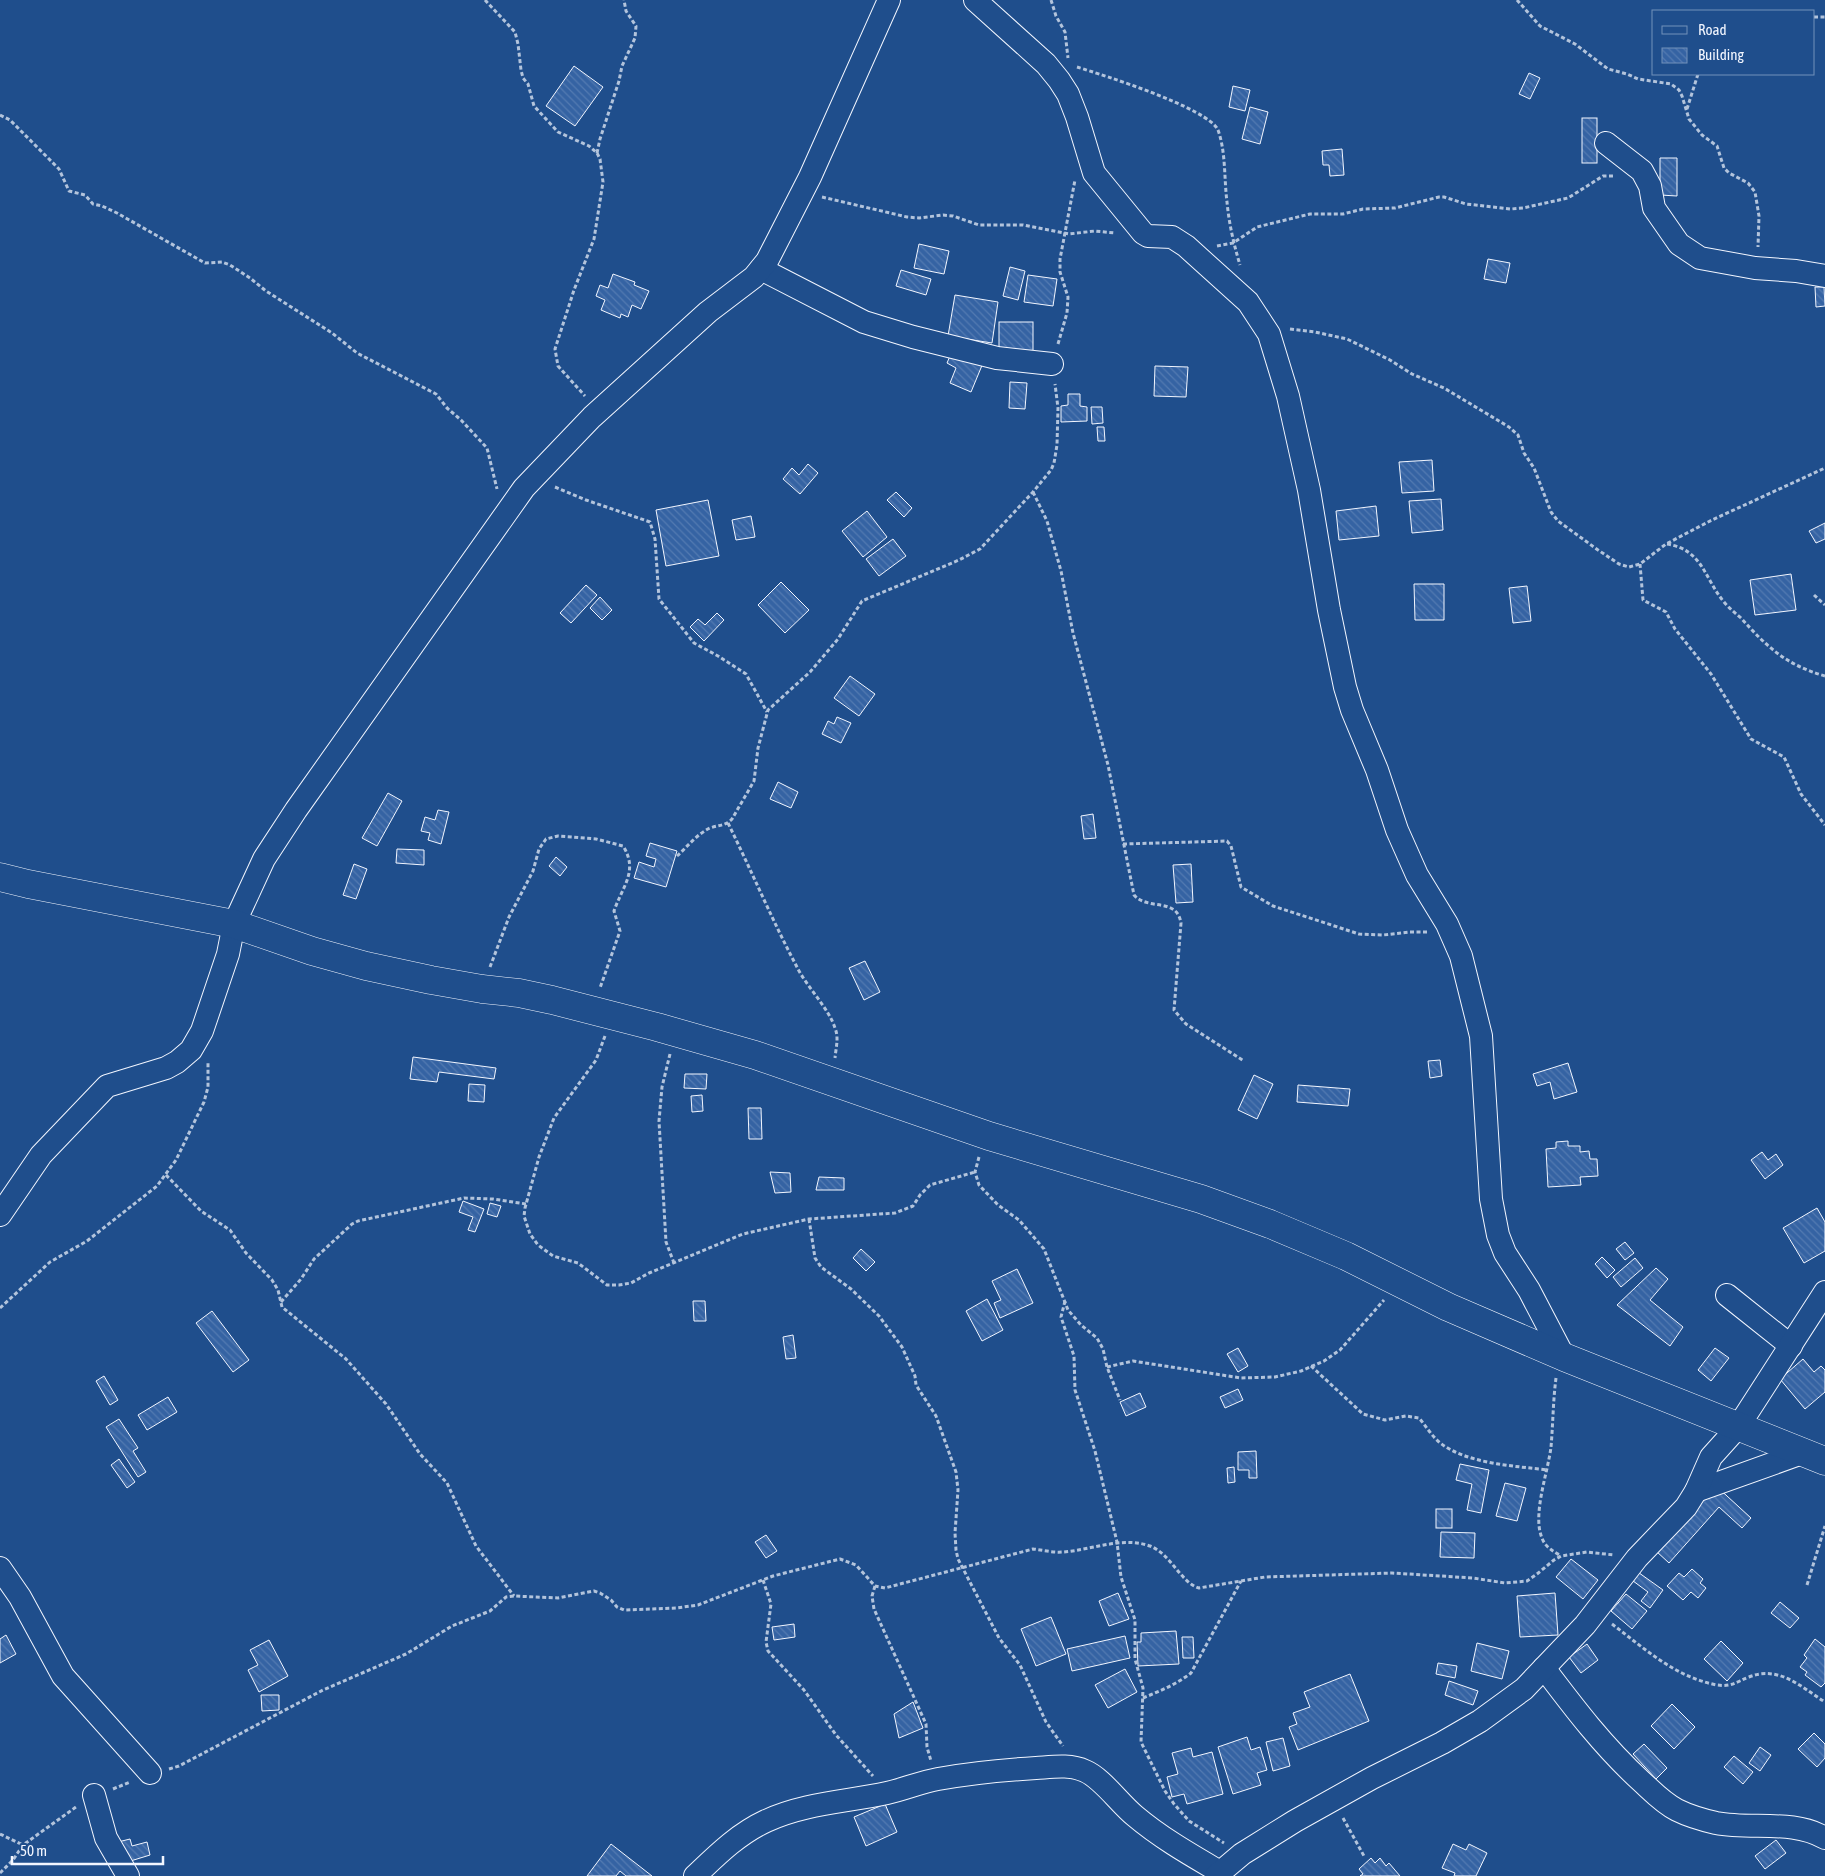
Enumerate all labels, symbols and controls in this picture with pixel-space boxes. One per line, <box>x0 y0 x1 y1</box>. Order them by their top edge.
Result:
legend <box>1652 10 1815 75</box>
text: Road <box>1698 21 1727 38</box>
text: Building <box>1698 46 1744 63</box>
scale bar <box>12 1834 164 1866</box>
text: 50 m <box>20 1842 47 1859</box>

